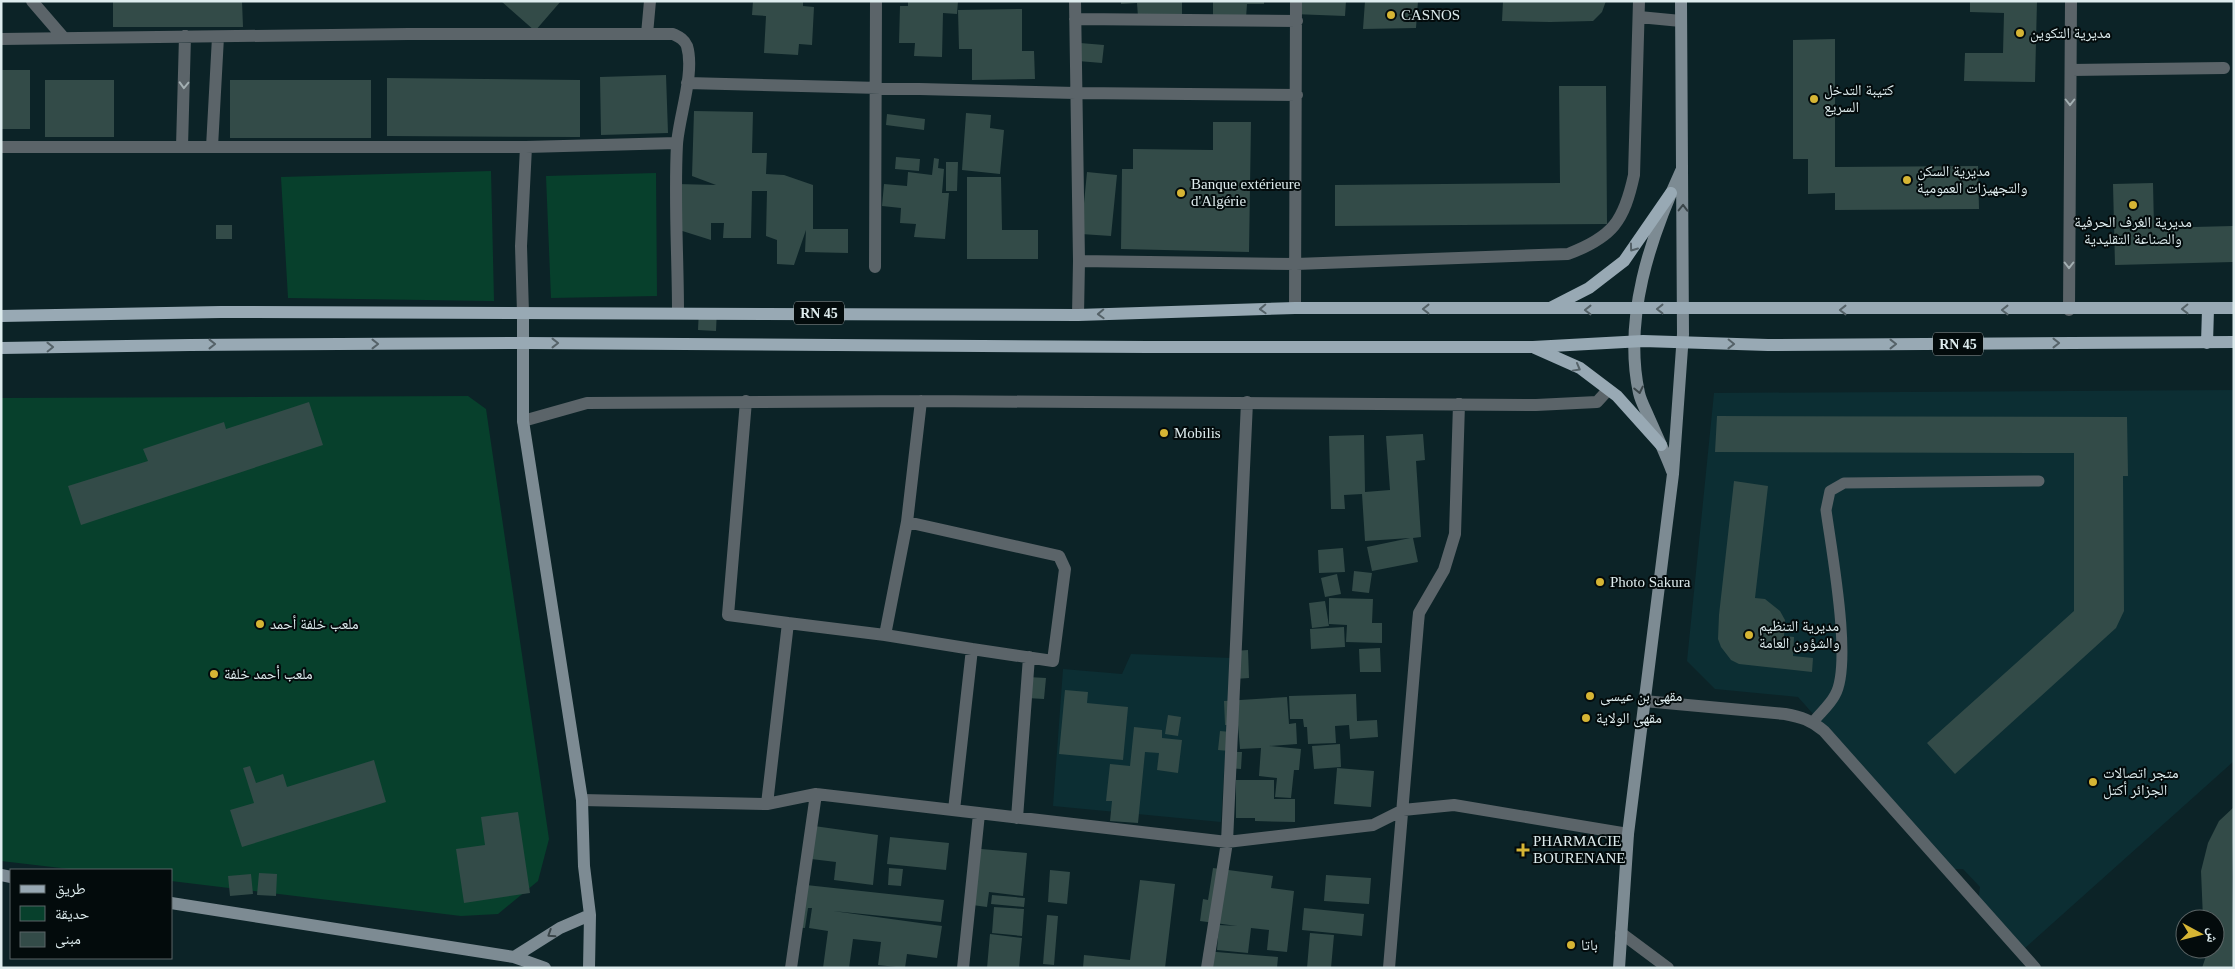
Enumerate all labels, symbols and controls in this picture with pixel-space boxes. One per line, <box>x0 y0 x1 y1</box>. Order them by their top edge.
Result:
place label: CASNOS <box>1401 7 1460 23</box>
marker: CASNOS <box>1385 9 1397 21</box>
place label: مديرية التكوين <box>2030 25 2111 43</box>
marker: مديرية التكوين <box>2014 27 2026 39</box>
one-way arrow <box>178 81 189 89</box>
place label: كتيبة التدخل السريع <box>1824 82 1894 117</box>
marker: كتيبة التدخل السريع <box>1808 93 1820 105</box>
one-way arrow <box>2065 99 2075 107</box>
place label: مديرية السكن والتجهيزات العمومية <box>1917 163 2027 197</box>
marker: مديرية السكن والتجهيزات العمومية <box>1901 174 1913 186</box>
place label: Banque extérieure d'Algérie <box>1191 176 1301 209</box>
marker: Banque extérieure d'Algérie <box>1175 187 1187 199</box>
marker: مديرية الغرف الحرفية والصناعة التقليدية <box>2127 199 2139 211</box>
one-way arrow <box>1678 203 1688 211</box>
place label: مديرية الغرف الحرفية والصناعة التقليدية <box>2074 214 2192 248</box>
one-way arrow <box>1631 242 1639 251</box>
one-way arrow <box>2064 262 2074 269</box>
road number: RN 45 <box>794 302 844 324</box>
one-way arrow <box>1259 304 1266 314</box>
one-way arrow <box>1421 304 1429 314</box>
one-way arrow <box>1656 304 1664 314</box>
one-way arrow <box>2181 304 2188 314</box>
one-way arrow <box>1584 305 1592 315</box>
one-way arrow <box>1838 305 1846 315</box>
one-way arrow <box>2001 305 2008 315</box>
one-way arrow <box>1097 309 1104 319</box>
road number: RN 45 <box>1933 332 1983 356</box>
one-way arrow <box>552 338 559 348</box>
one-way arrow <box>2052 338 2060 348</box>
one-way arrow <box>209 339 217 349</box>
one-way arrow <box>372 339 379 349</box>
one-way arrow <box>1728 339 1735 349</box>
one-way arrow <box>1890 339 1898 349</box>
one-way arrow <box>46 342 54 353</box>
one-way arrow <box>1572 361 1581 371</box>
one-way arrow <box>1634 386 1644 395</box>
place label: Mobilis <box>1174 425 1221 441</box>
marker: Mobilis <box>1158 427 1170 439</box>
place label: Photo Sakura <box>1610 574 1691 590</box>
marker: Photo Sakura <box>1594 576 1606 588</box>
place label: ملعب خلفة أحمد <box>270 615 359 632</box>
marker: ملعب خلفة أحمد <box>254 618 266 630</box>
place label: مديرية التنظيم والشؤون العامة <box>1759 618 1840 653</box>
marker: مديرية التنظيم والشؤون العامة <box>1743 629 1755 641</box>
place label: ملعب أحمد خلفة <box>224 665 313 682</box>
marker: ملعب أحمد خلفة <box>208 668 220 680</box>
place label: مقهى بن عيسى <box>1600 688 1682 706</box>
marker: مقهى بن عيسى <box>1584 690 1596 702</box>
place label: مقهى الولاية <box>1596 710 1662 728</box>
marker: مقهى الولاية <box>1580 712 1592 724</box>
place label: متجر اتصالات الجزائر أكتل <box>2103 765 2179 800</box>
marker: متجر اتصالات الجزائر أكتل <box>2087 776 2099 788</box>
place label: PHARMACIE BOURENANE <box>1533 833 1626 866</box>
marker: PHARMACIE BOURENANE <box>1517 844 1529 856</box>
legend <box>10 869 172 959</box>
text: طريق <box>55 881 86 899</box>
text: حديقة <box>55 906 90 922</box>
north arrow <box>2175 909 2225 959</box>
text: ش <box>2203 927 2221 944</box>
one-way arrow <box>547 928 556 937</box>
text: مبنى <box>55 931 81 949</box>
place label: باتا <box>1581 937 1598 953</box>
marker: باتا <box>1565 939 1577 951</box>

